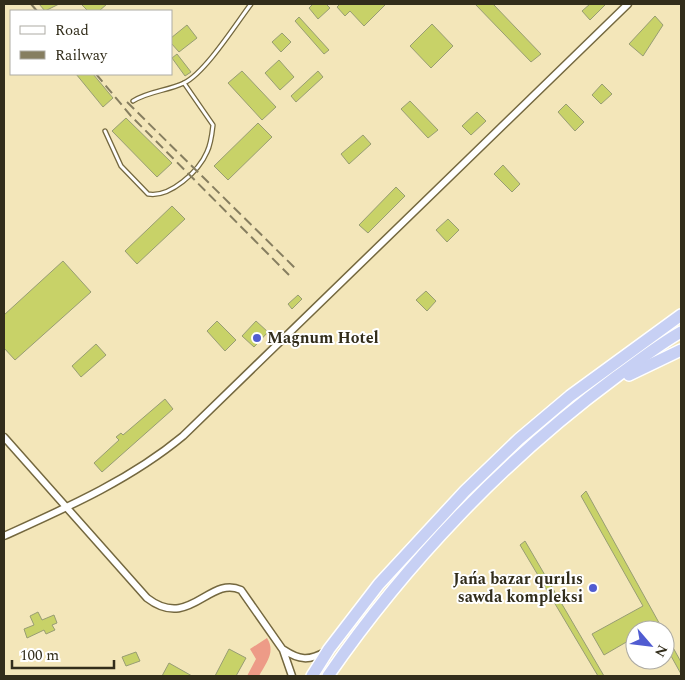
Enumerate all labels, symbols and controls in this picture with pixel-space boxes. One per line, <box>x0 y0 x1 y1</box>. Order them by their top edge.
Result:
legend <box>10 10 172 75</box>
text: Road <box>55 19 89 42</box>
text: Railway <box>55 44 108 67</box>
place label: Magnum Hotel <box>267 326 379 350</box>
marker: Magnum Hotel <box>251 332 263 344</box>
place label: Jańa bazar qurılıs sawda kompleksi <box>453 567 583 609</box>
marker: Jańa bazar qurılıs sawda kompleksi <box>587 582 599 594</box>
north arrow <box>625 620 675 670</box>
scale bar <box>12 638 115 670</box>
text: N <box>649 641 673 661</box>
text: 100 m <box>20 644 59 667</box>

